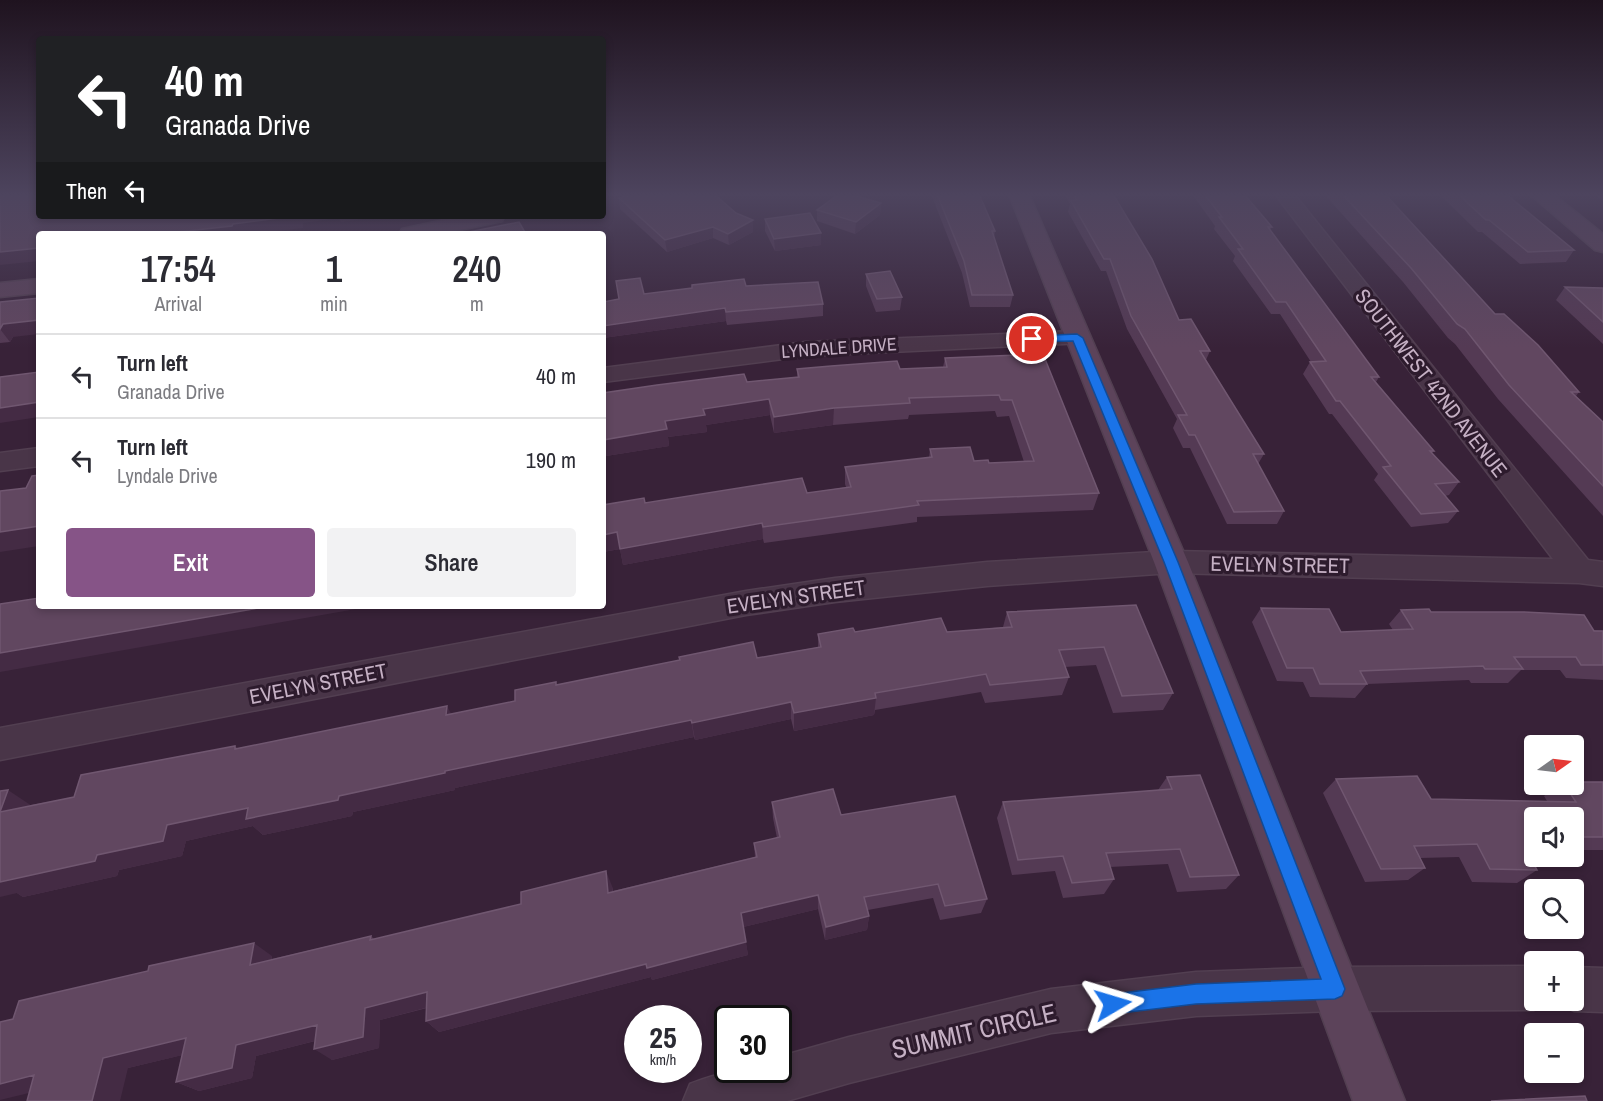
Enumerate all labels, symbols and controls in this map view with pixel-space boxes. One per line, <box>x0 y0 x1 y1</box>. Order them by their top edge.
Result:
text: 40 m <box>165 53 244 109</box>
icon: left <box>66 60 144 138</box>
text: Granada Drive <box>165 107 310 143</box>
icon: left <box>119 174 152 207</box>
text: Then <box>66 176 107 206</box>
text: 17:54 <box>141 245 216 293</box>
text: 1 <box>326 245 342 293</box>
text: 240 <box>452 245 501 293</box>
street label: SOUTHWEST 42ND AVENUE <box>1349 282 1514 483</box>
text: Arrival <box>154 290 202 317</box>
text: min <box>320 290 348 317</box>
text: m <box>470 290 484 317</box>
pin <box>1006 313 1057 364</box>
icon: arrive <box>1015 322 1048 355</box>
street label: LYNDALE DRIVE <box>781 331 897 364</box>
text: Turn left <box>117 348 188 378</box>
icon: left <box>66 360 99 393</box>
text: 40 m <box>536 361 576 391</box>
text: Granada Drive <box>117 378 225 405</box>
text: Turn left <box>117 432 188 462</box>
icon: left <box>66 444 99 477</box>
text: 190 m <box>526 445 576 475</box>
text: Lyndale Drive <box>117 462 218 489</box>
button: Exit <box>66 528 315 597</box>
button: Share <box>327 528 576 597</box>
street label: EVELYN STREET <box>1210 549 1350 580</box>
street label: EVELYN STREET <box>725 572 867 621</box>
street label: EVELYN STREET <box>247 656 390 711</box>
north arrow <box>1524 735 1584 795</box>
map controls <box>1524 735 1584 1083</box>
button: sound <box>1524 807 1584 867</box>
button: search <box>1524 879 1584 939</box>
button: + <box>1524 951 1584 1011</box>
position arrow <box>1081 972 1145 1036</box>
street label: SUMMIT CIRCLE <box>888 995 1060 1066</box>
speed limit sign: 30 <box>714 1005 792 1083</box>
text: 25 <box>649 1017 677 1057</box>
button: − <box>1524 1023 1584 1083</box>
text: km/h <box>650 1049 676 1070</box>

